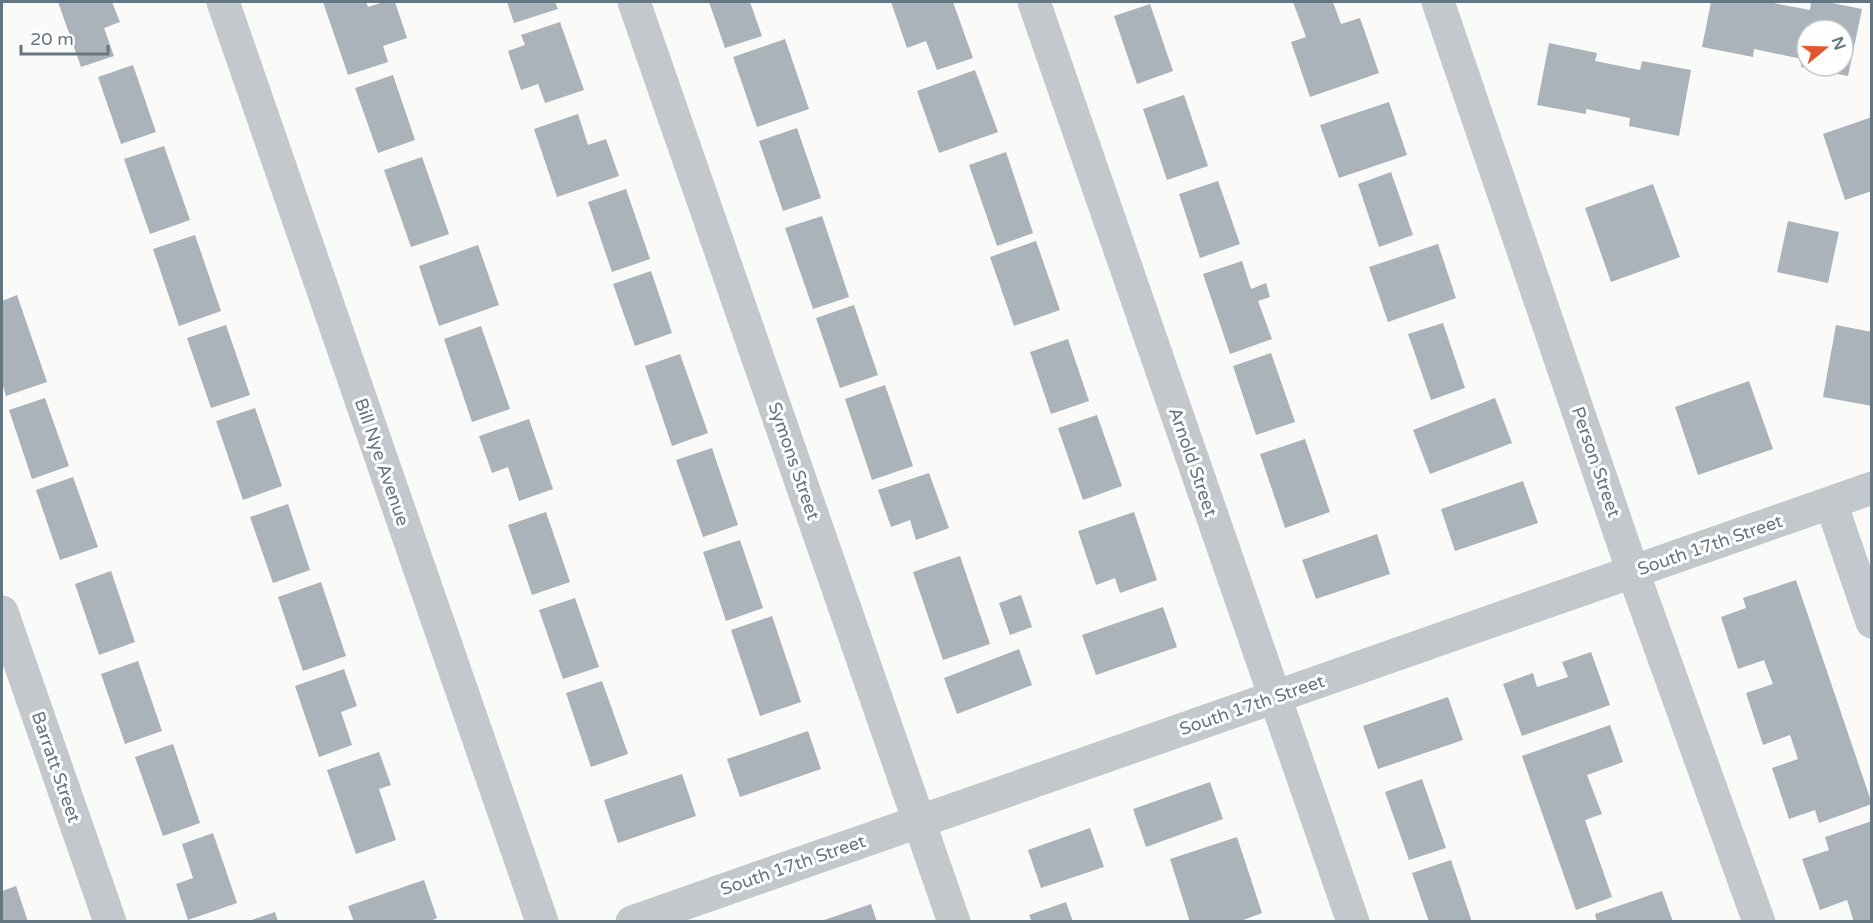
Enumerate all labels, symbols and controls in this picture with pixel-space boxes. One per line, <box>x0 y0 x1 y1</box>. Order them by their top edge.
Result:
scale bar <box>21 18 108 56</box>
north arrow <box>1795 18 1855 78</box>
text: 20 m <box>30 28 74 50</box>
text: N <box>1827 34 1850 53</box>
street label: Bill Nye Avenue <box>350 395 414 529</box>
street label: Symons Street <box>764 399 825 523</box>
street label: Arnold Street <box>1164 404 1222 520</box>
street label: Person Street <box>1567 404 1625 520</box>
street label: South 17th Street <box>1635 510 1786 580</box>
street label: South 17th Street <box>1177 670 1328 740</box>
street label: Barratt Street <box>27 709 85 826</box>
street label: South 17th Street <box>718 830 869 900</box>

